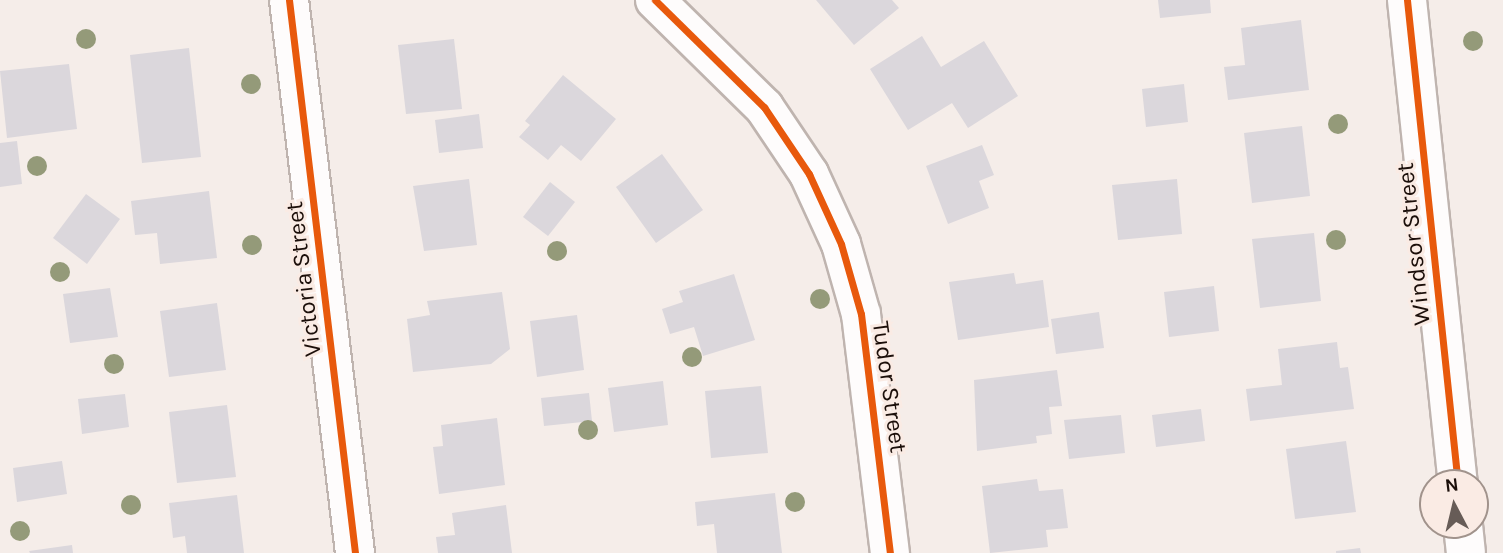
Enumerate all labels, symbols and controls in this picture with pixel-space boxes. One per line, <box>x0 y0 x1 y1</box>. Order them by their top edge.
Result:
street label: Windsor Street <box>1391 161 1437 327</box>
street label: Victoria Street <box>280 200 328 358</box>
street label: Tudor Street <box>866 319 912 455</box>
north arrow <box>1419 469 1489 539</box>
text: N <box>1444 473 1460 497</box>

